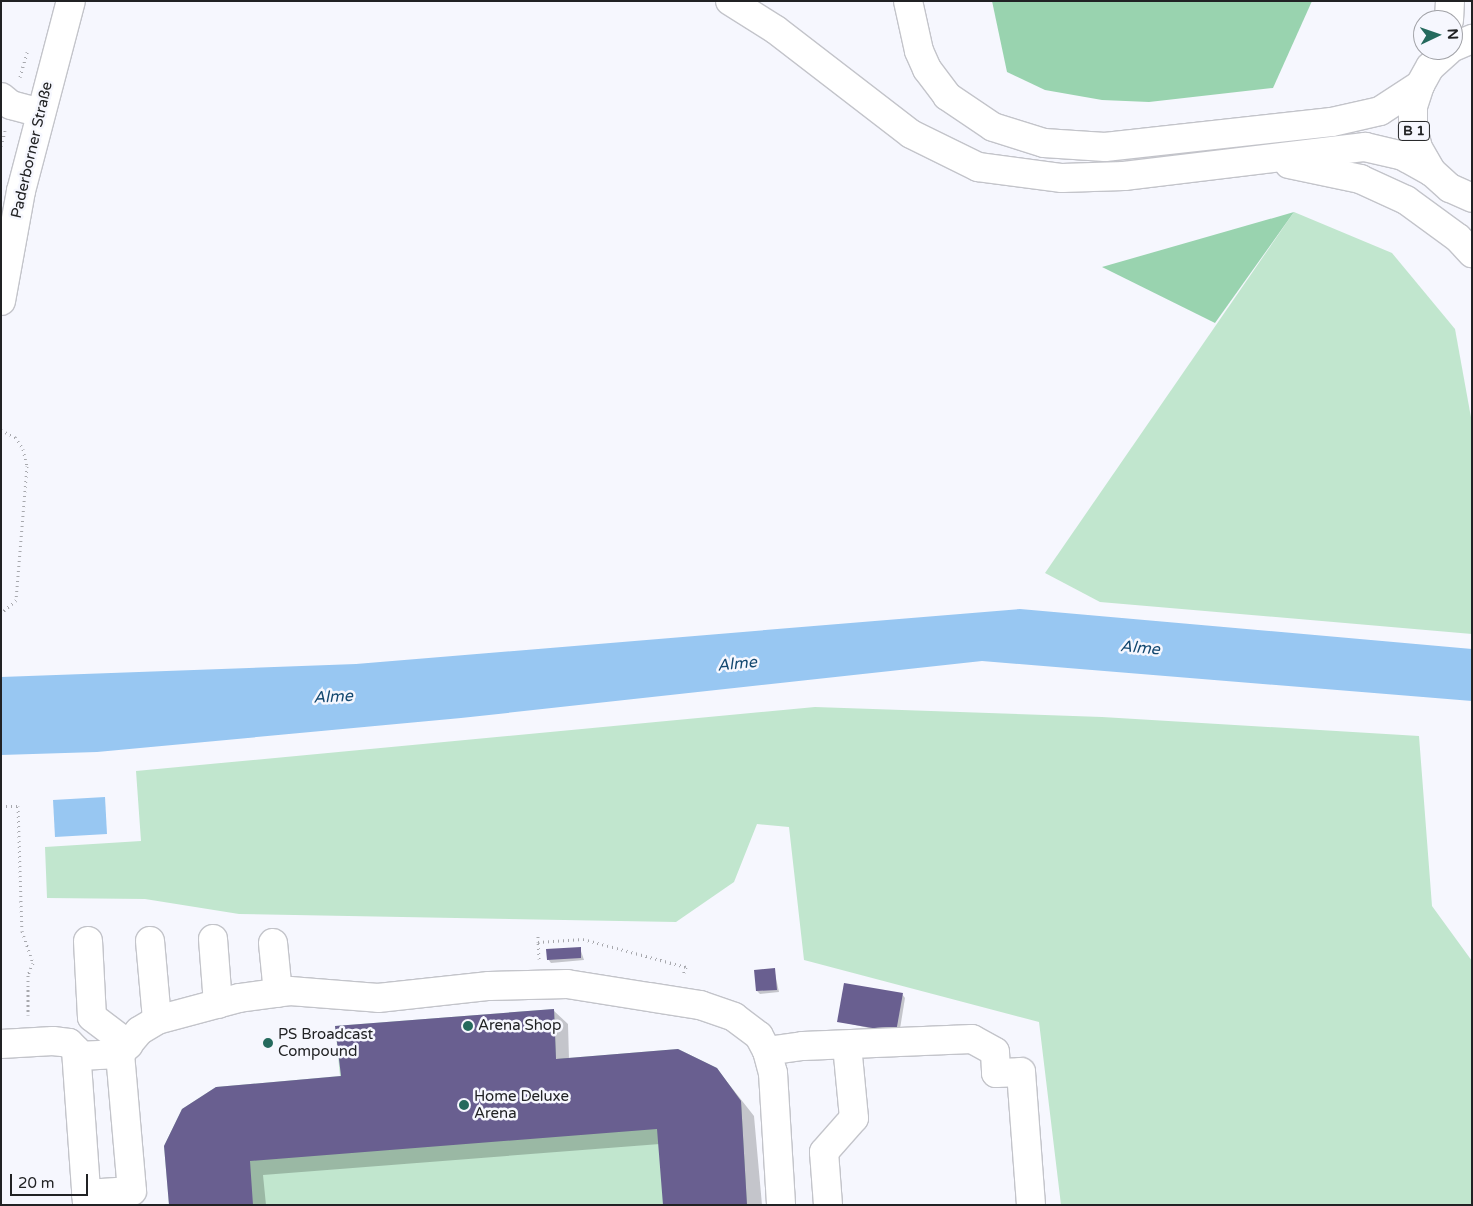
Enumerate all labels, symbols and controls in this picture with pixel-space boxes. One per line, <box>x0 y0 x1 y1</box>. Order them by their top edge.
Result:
north arrow <box>1413 10 1463 60</box>
text: N <box>1444 28 1461 40</box>
street label: Paderborner Straße <box>8 80 56 220</box>
road number: B 1 <box>1398 120 1430 142</box>
water label: Alme <box>1119 637 1161 659</box>
water label: Alme <box>716 652 758 676</box>
water label: Alme <box>313 686 353 708</box>
place label: Arena Shop <box>478 1017 561 1035</box>
marker: Arena Shop <box>462 1020 474 1032</box>
place label: PS Broadcast Compound <box>278 1025 373 1060</box>
marker: PS Broadcast Compound <box>262 1037 274 1049</box>
place label: Home Deluxe Arena <box>474 1087 569 1122</box>
marker: Home Deluxe Arena <box>458 1099 470 1111</box>
scale bar <box>12 1164 90 1196</box>
text: 20 m <box>18 1174 55 1192</box>

